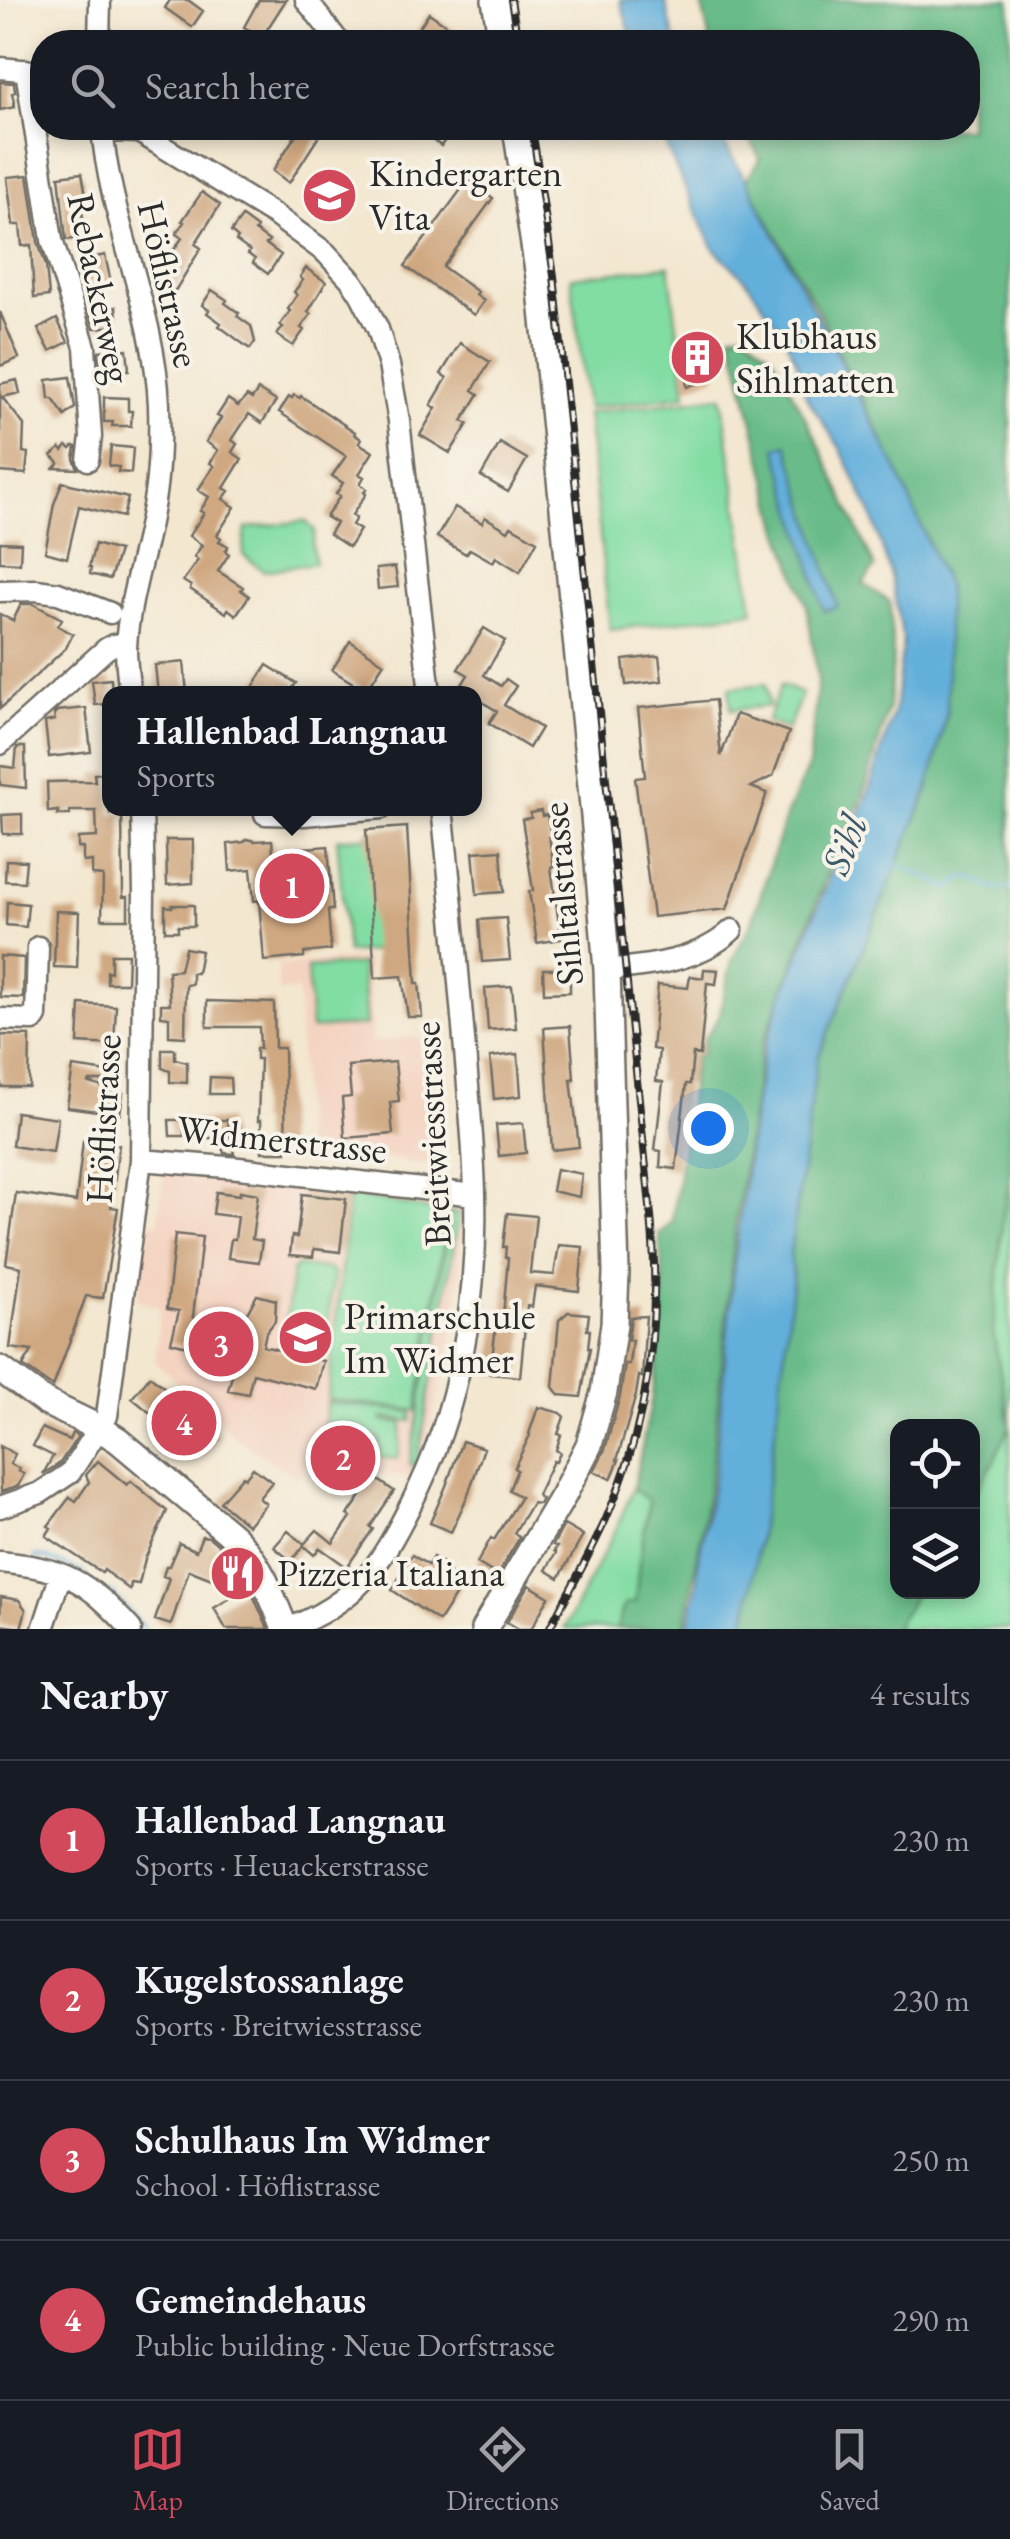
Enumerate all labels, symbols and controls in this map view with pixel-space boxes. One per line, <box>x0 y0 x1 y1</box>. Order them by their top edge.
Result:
search box <box>30 30 980 140</box>
icon: search <box>65 58 120 113</box>
text: Search here <box>145 61 310 110</box>
place label: Kindergarten Vita <box>369 148 562 241</box>
school or university icon: Kindergarten Vita <box>300 165 360 225</box>
street label: Rebackerweg <box>56 188 145 388</box>
street label: Höflistrasse <box>127 196 212 372</box>
place label: Klubhaus Sihlmatten <box>736 311 895 404</box>
building icon: Klubhaus Sihlmatten <box>667 328 727 388</box>
popup <box>102 686 482 816</box>
text: Hallenbad Langnau <box>137 706 447 755</box>
text: Sports <box>137 755 215 797</box>
street label: Sihltalstrasse <box>529 801 594 987</box>
water label: Sihl <box>808 805 880 882</box>
pin: 1 <box>260 848 324 924</box>
street label: Breitwiesstrasse <box>401 1020 462 1248</box>
street label: Höflistrasse <box>74 1033 131 1205</box>
street label: Widmerstrasse <box>175 1103 390 1174</box>
your location <box>683 1103 734 1154</box>
place label: Primarschule Im Widmer <box>344 1291 536 1384</box>
pin: 3 <box>188 1306 254 1382</box>
school or university icon: Primarschule Im Widmer <box>275 1308 335 1368</box>
pin: 4 <box>152 1386 216 1460</box>
map controls <box>890 1419 980 1599</box>
button: locate <box>890 1419 980 1509</box>
pin: 2 <box>310 1420 376 1496</box>
button: layers <box>890 1509 980 1599</box>
restaurant icon: Pizzeria Italiana <box>208 1543 268 1603</box>
place label: Pizzeria Italiana <box>277 1548 505 1597</box>
text: Nearby <box>40 1667 169 1722</box>
text: 4 results <box>870 1673 970 1715</box>
text: Hallenbad Langnau <box>135 1795 446 1844</box>
text: 1 <box>64 1819 81 1861</box>
text: 230 m <box>893 1819 970 1861</box>
text: Sports · Heuackerstrasse <box>135 1844 429 1886</box>
text: Kugelstossanlage <box>135 1955 404 2004</box>
text: 2 <box>64 1979 81 2021</box>
text: 230 m <box>893 1979 970 2021</box>
text: Sports · Breitwiesstrasse <box>135 2004 422 2046</box>
text: Schulhaus Im Widmer <box>135 2115 490 2164</box>
text: 3 <box>64 2139 81 2181</box>
text: 250 m <box>893 2139 970 2181</box>
text: School · Höflistrasse <box>135 2164 380 2206</box>
text: Gemeindehaus <box>135 2275 366 2324</box>
text: 4 <box>64 2299 81 2341</box>
text: 290 m <box>893 2299 970 2341</box>
text: Public building · Neue Dorfstrasse <box>135 2324 555 2366</box>
tab: Map <box>130 2422 185 2518</box>
tab: Directions <box>446 2422 559 2518</box>
tab: Saved <box>820 2422 880 2518</box>

